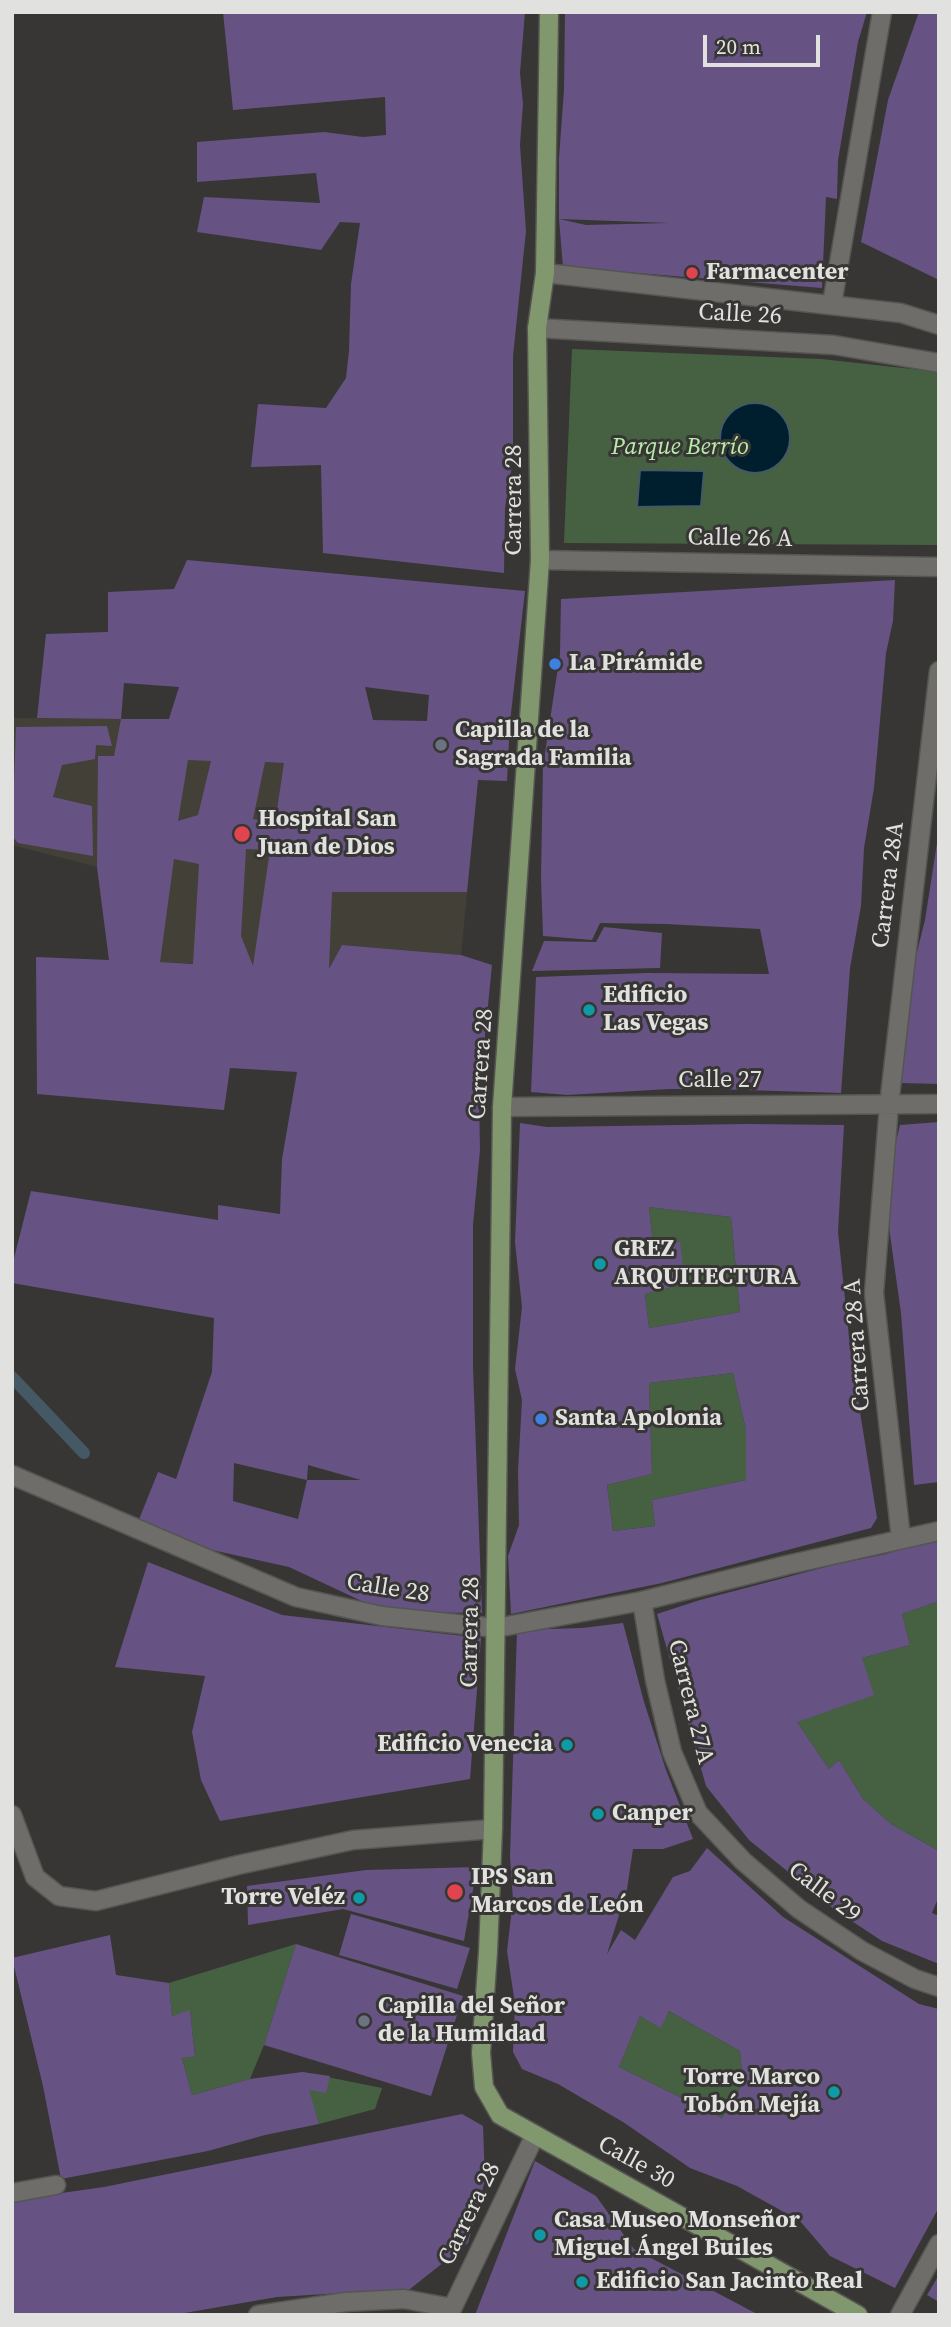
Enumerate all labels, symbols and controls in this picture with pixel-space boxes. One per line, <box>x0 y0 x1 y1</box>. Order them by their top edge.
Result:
scale bar <box>706 21 823 65</box>
text: 20 m <box>716 32 761 61</box>
place label: Farmacenter <box>706 259 848 287</box>
marker: Farmacenter <box>684 265 700 281</box>
street label: Calle 26 <box>698 298 782 332</box>
park label: Parque Berrío <box>611 434 749 462</box>
street label: Carrera 28 <box>501 444 529 556</box>
street label: Calle 26 A <box>687 524 793 554</box>
place label: La Pirámide <box>569 650 703 678</box>
marker: La Pirámide <box>547 656 563 672</box>
place label: Capilla de la Sagrada Familia <box>455 717 632 773</box>
marker: Capilla de la Sagrada Familia <box>433 737 449 753</box>
place label: Hospital San Juan de Dios <box>258 806 397 862</box>
street label: Carrera 28A <box>867 820 911 950</box>
marker: Hospital San Juan de Dios <box>232 824 252 844</box>
place label: Edificio Las Vegas <box>603 982 708 1038</box>
marker: Edificio Las Vegas <box>581 1002 597 1018</box>
street label: Carrera 28 <box>464 1008 500 1120</box>
street label: Calle 27 <box>678 1067 762 1095</box>
place label: GREZ ARQUITECTURA <box>614 1236 798 1292</box>
marker: GREZ ARQUITECTURA <box>592 1256 608 1272</box>
street label: Carrera 28 A <box>839 1278 877 1412</box>
place label: Santa Apolonia <box>555 1405 722 1433</box>
marker: Santa Apolonia <box>533 1411 549 1427</box>
street label: Calle 28 <box>345 1568 431 1610</box>
street label: Carrera 28 <box>456 1576 486 1688</box>
street label: Carrera 27A <box>661 1637 719 1767</box>
place label: Edificio Venecia <box>377 1731 553 1759</box>
marker: Edificio Venecia <box>559 1737 575 1753</box>
place label: Canper <box>612 1800 693 1828</box>
marker: Canper <box>590 1806 606 1822</box>
street label: Calle 29 <box>782 1856 866 1930</box>
place label: IPS San Marcos de León <box>471 1864 644 1920</box>
marker: IPS San Marcos de León <box>445 1882 465 1902</box>
place label: Torre Veléz <box>221 1884 345 1912</box>
marker: Torre Veléz <box>351 1890 367 1906</box>
place label: Capilla del Señor de la Humildad <box>378 1993 565 2049</box>
marker: Capilla del Señor de la Humildad <box>356 2013 372 2029</box>
place label: Torre Marco Tobón Mejía <box>683 2064 820 2120</box>
marker: Torre Marco Tobón Mejía <box>826 2084 842 2100</box>
street label: Calle 30 <box>593 2130 679 2196</box>
street label: Carrera 28 <box>433 2158 507 2270</box>
place label: Casa Museo Monseñor Miguel Ángel Builes <box>554 2207 800 2263</box>
marker: Casa Museo Monseñor Miguel Ángel Builes <box>532 2227 548 2243</box>
place label: Edificio San Jacinto Real <box>596 2268 863 2296</box>
marker: Edificio San Jacinto Real <box>574 2274 590 2290</box>

